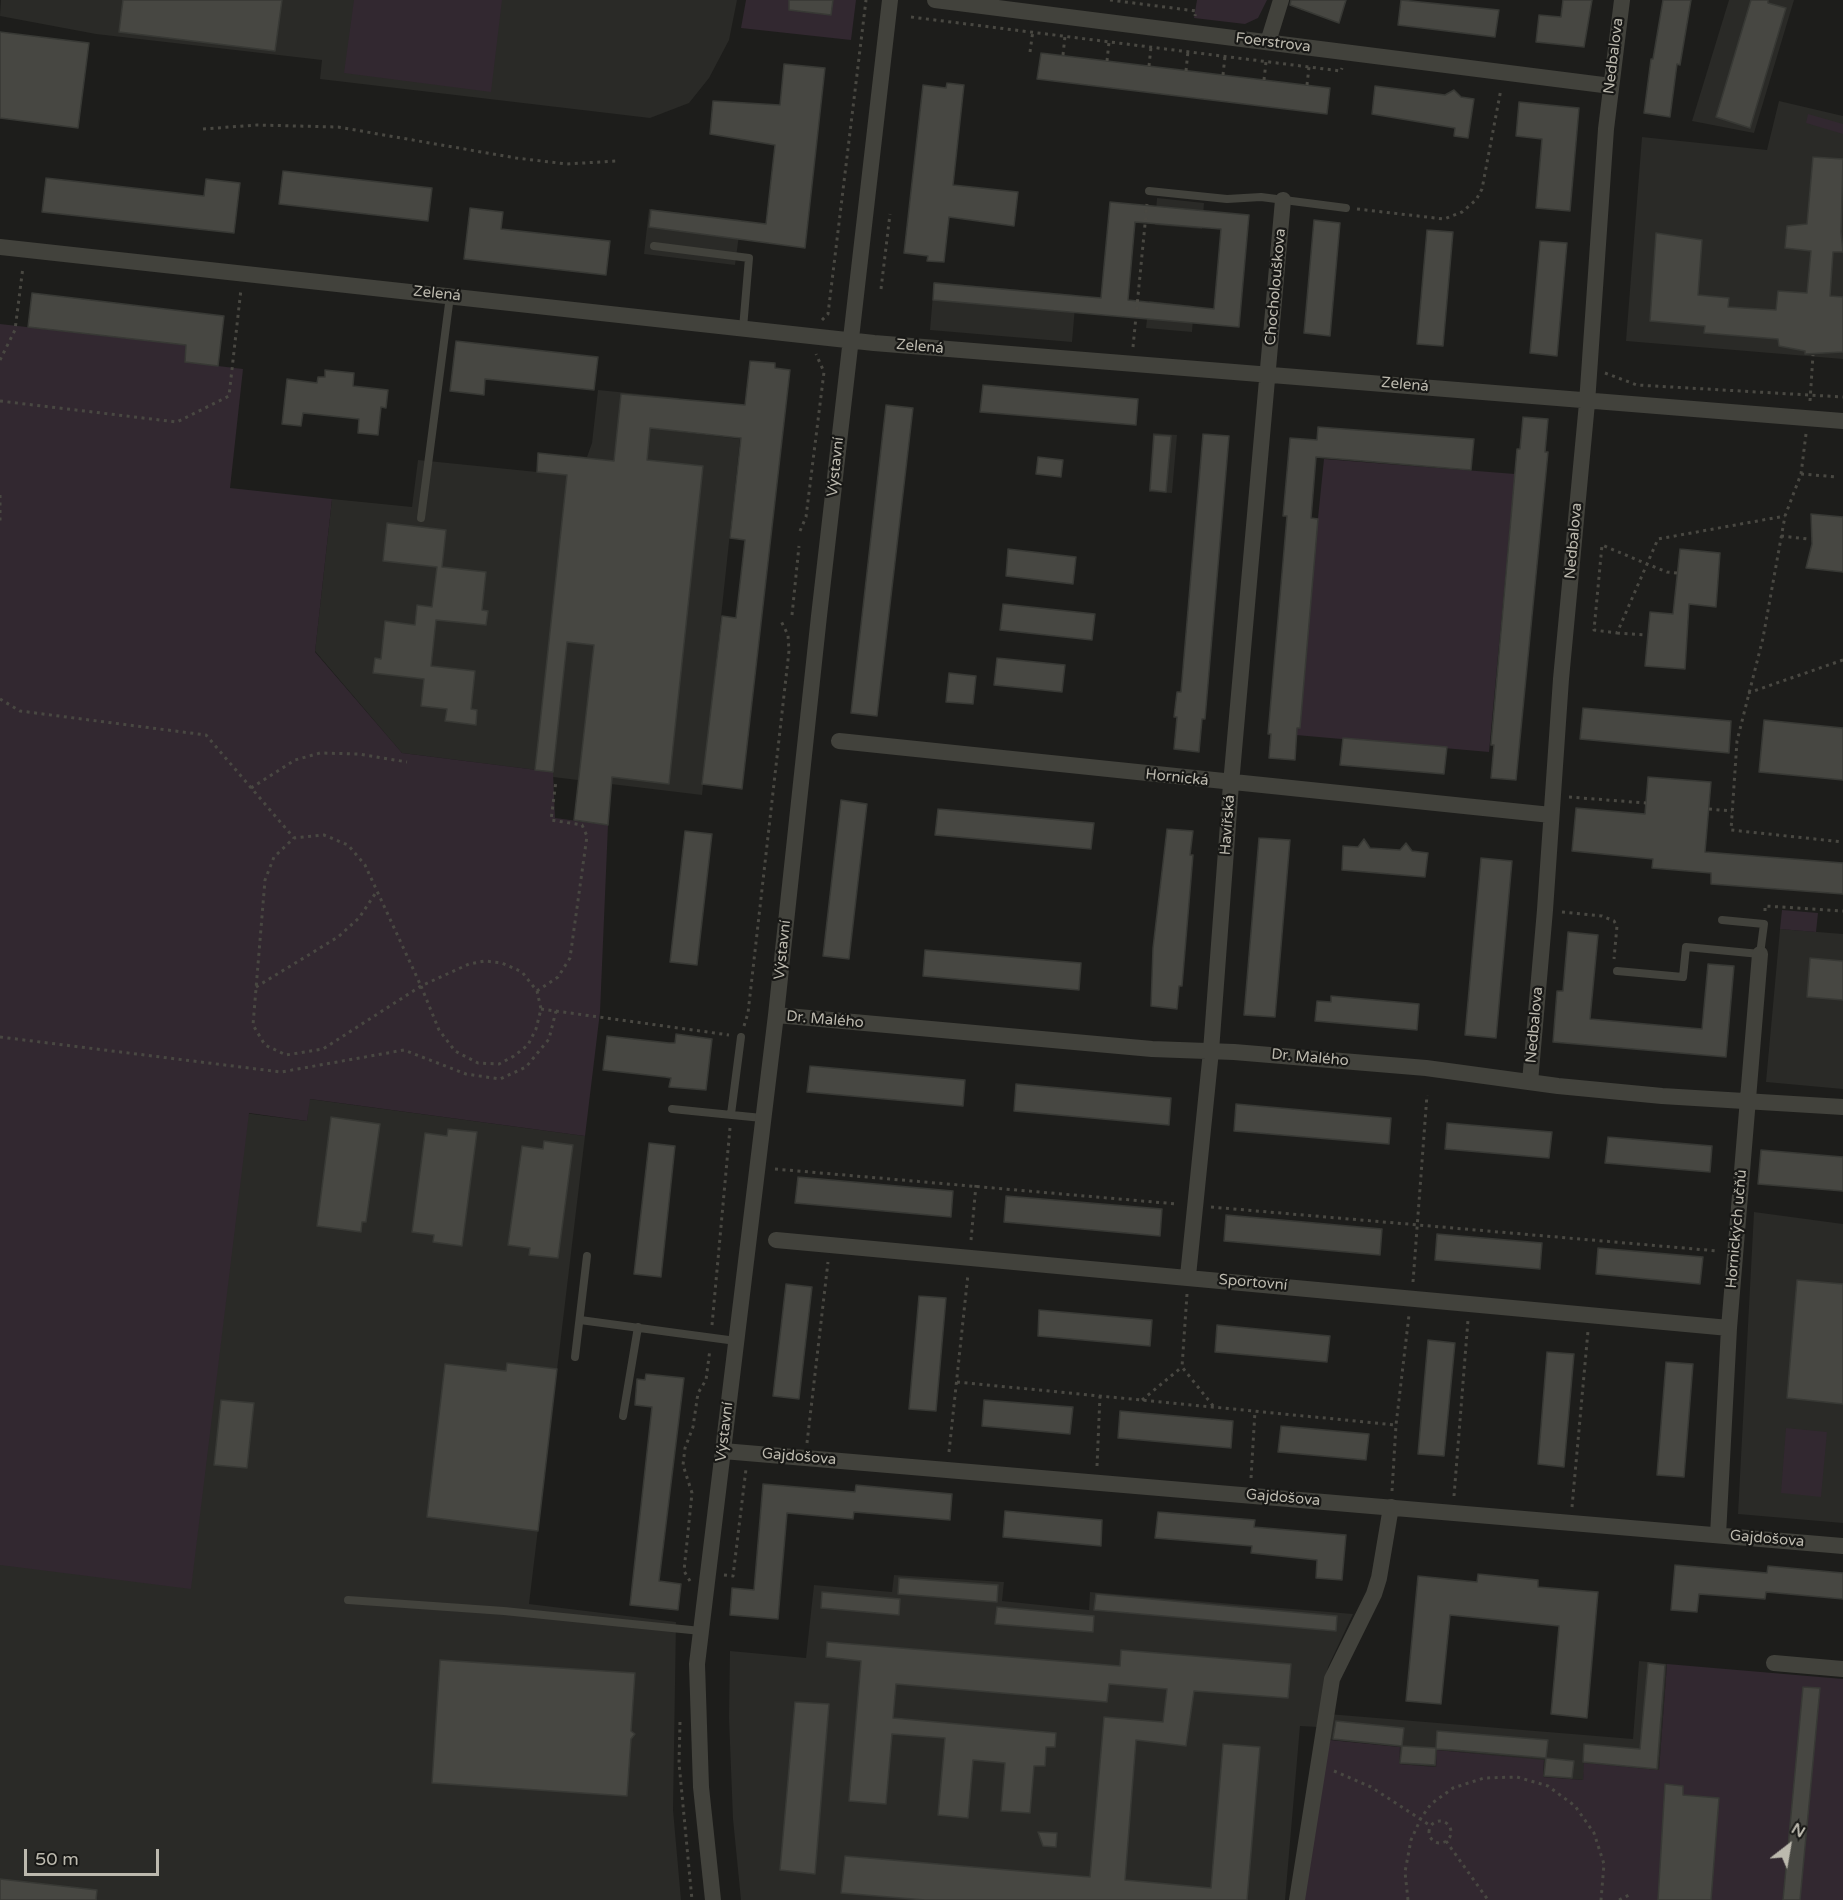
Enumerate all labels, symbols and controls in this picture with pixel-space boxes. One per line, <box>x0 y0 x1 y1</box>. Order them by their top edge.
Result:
street label: Nedbalova <box>1600 17 1628 95</box>
street label: Foerstrova <box>1234 29 1312 57</box>
street label: Chocholouškova <box>1262 228 1290 346</box>
street label: Zelená <box>412 283 462 305</box>
street label: Zelená <box>895 336 945 358</box>
street label: Zelená <box>1380 374 1430 396</box>
street label: Výstavní <box>824 436 848 498</box>
street label: Nedbalova <box>1562 502 1586 580</box>
street label: Hornická <box>1145 766 1209 790</box>
street label: Havířská <box>1217 794 1239 856</box>
street label: Výstavní <box>771 919 795 981</box>
street label: Nedbalova <box>1523 986 1547 1064</box>
street label: Dr. Malého <box>786 1008 864 1032</box>
street label: Dr. Malého <box>1271 1046 1349 1070</box>
street label: Hornických učňů <box>1723 1169 1751 1289</box>
street label: Sportovní <box>1218 1271 1288 1295</box>
street label: Výstavní <box>712 1401 738 1463</box>
street label: Gajdošova <box>761 1445 837 1469</box>
street label: Gajdošova <box>1245 1486 1321 1510</box>
street label: Gajdošova <box>1729 1527 1805 1551</box>
north arrow <box>1759 1816 1819 1876</box>
text: N <box>1788 1819 1809 1842</box>
scale bar <box>27 1837 162 1875</box>
text: 50 m <box>35 1848 79 1870</box>

